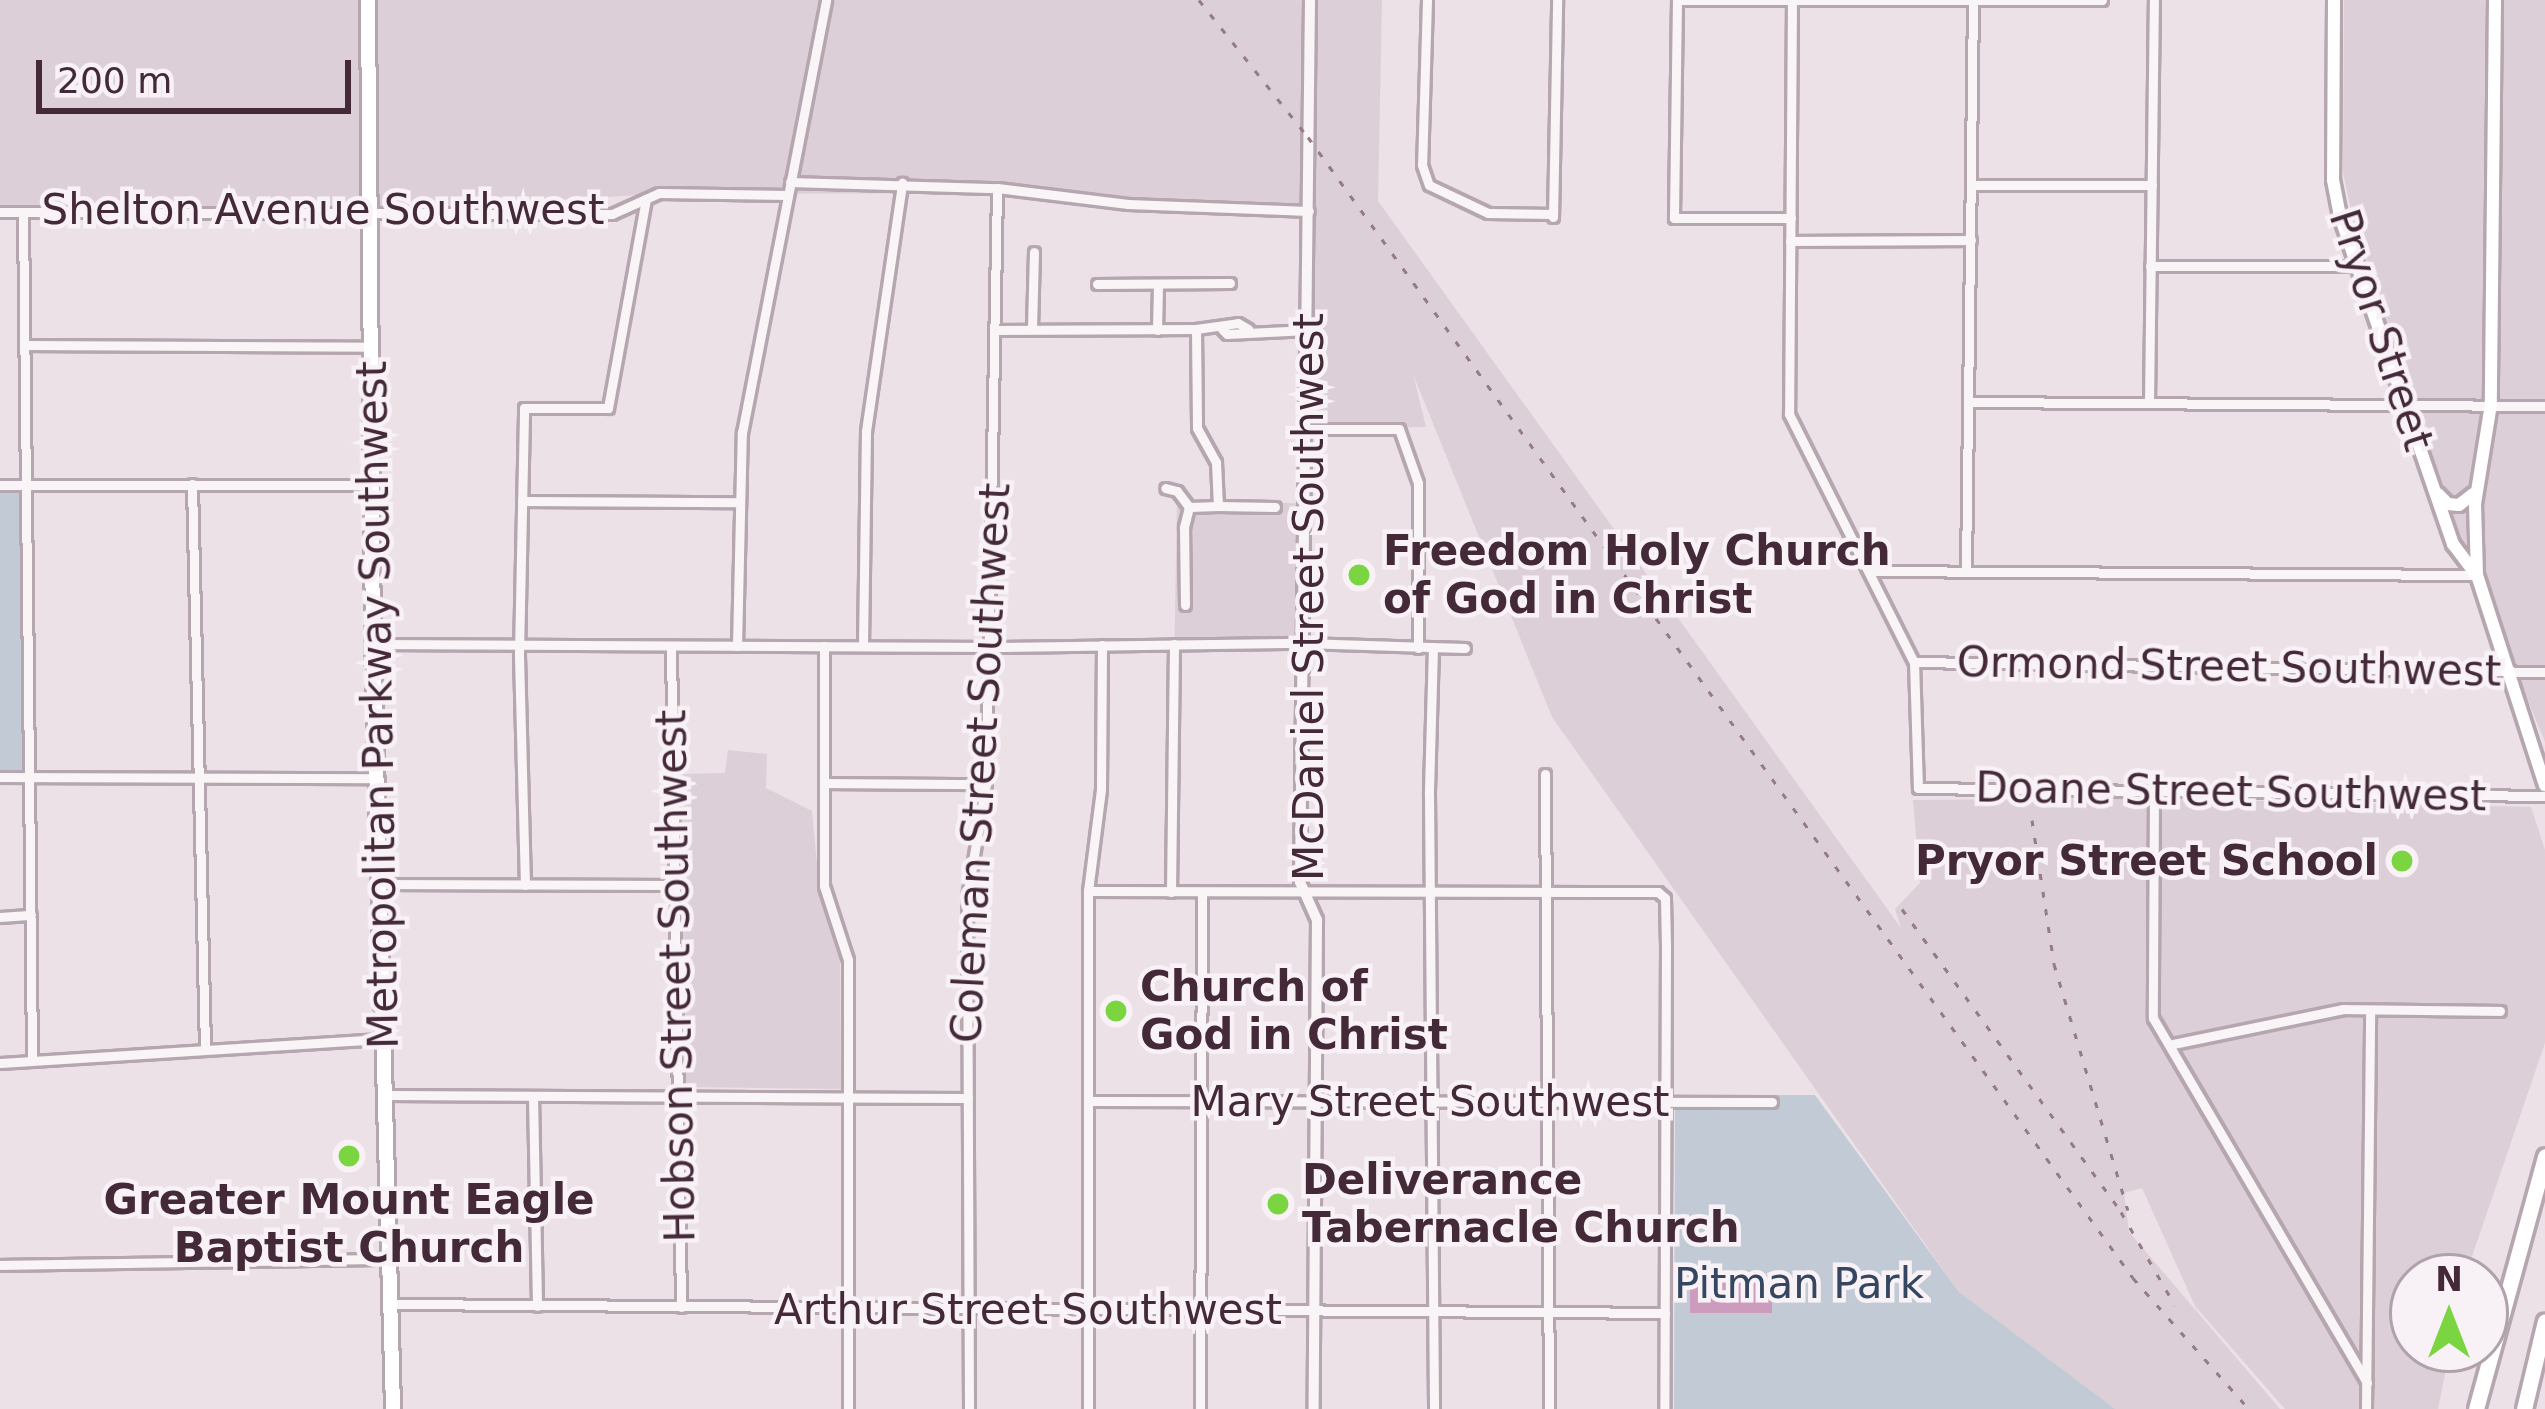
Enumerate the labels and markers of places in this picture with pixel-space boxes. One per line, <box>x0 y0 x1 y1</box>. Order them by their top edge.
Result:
place label: Freedom Holy Church of God in Christ <box>1383 526 1891 624</box>
marker: Freedom Holy Church of God in Christ <box>1346 562 1372 588</box>
place label: Pryor Street School <box>1915 836 2378 886</box>
marker: Pryor Street School <box>2389 848 2415 874</box>
place label: Church of God in Christ <box>1140 962 1448 1060</box>
marker: Church of God in Christ <box>1103 998 1129 1024</box>
marker: Greater Mount Eagle Baptist Church <box>336 1143 362 1169</box>
place label: Deliverance Tabernacle Church <box>1302 1155 1740 1254</box>
place label: Greater Mount Eagle Baptist Church <box>103 1175 595 1274</box>
marker: Deliverance Tabernacle Church <box>1265 1191 1291 1217</box>

